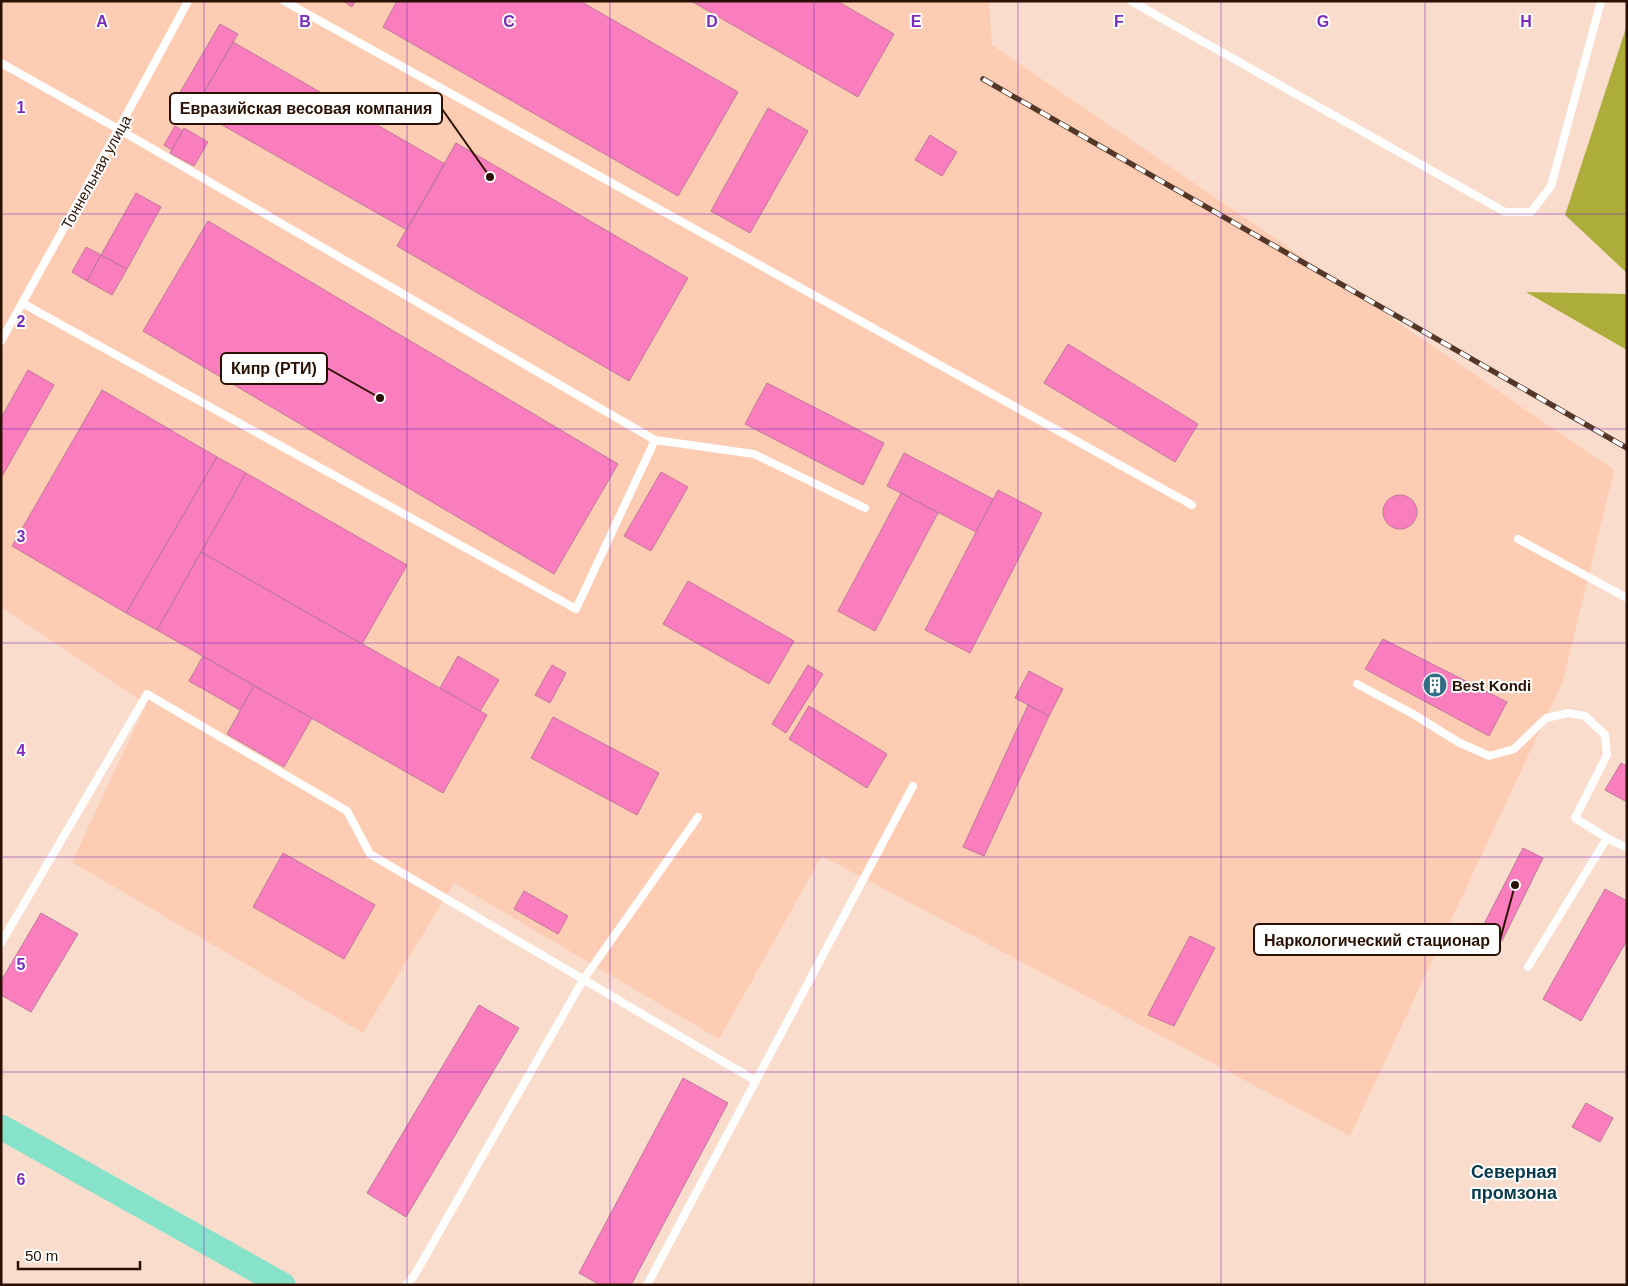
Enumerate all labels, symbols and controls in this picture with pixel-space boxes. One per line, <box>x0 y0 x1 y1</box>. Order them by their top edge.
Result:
text: A <box>96 13 108 30</box>
text: B <box>299 13 311 30</box>
text: C <box>503 13 515 30</box>
text: D <box>706 13 718 30</box>
text: E <box>911 13 922 30</box>
text: F <box>1114 13 1124 30</box>
text: G <box>1317 13 1329 30</box>
text: H <box>1520 13 1532 30</box>
callout: Евразийская весовая компания <box>170 93 442 124</box>
text: 1 <box>17 99 26 116</box>
text: Евразийская весовая компания <box>180 100 432 117</box>
street label: Тоннельная улица <box>58 112 135 232</box>
text: 2 <box>17 313 26 330</box>
callout: Кипр (РТИ) <box>221 353 327 384</box>
text: Кипр (РТИ) <box>231 360 317 377</box>
text: 3 <box>17 528 26 545</box>
building icon: Best Kondi <box>1422 672 1448 698</box>
place label: Best Kondi <box>1452 677 1531 694</box>
text: 4 <box>17 742 26 759</box>
callout: Наркологический стационар <box>1254 924 1500 955</box>
text: Наркологический стационар <box>1264 932 1490 949</box>
text: 5 <box>17 956 26 973</box>
district label: Северная промзона <box>1471 1162 1558 1203</box>
text: 6 <box>17 1171 26 1188</box>
scale bar <box>18 1238 140 1270</box>
text: 50 m <box>25 1247 58 1264</box>

